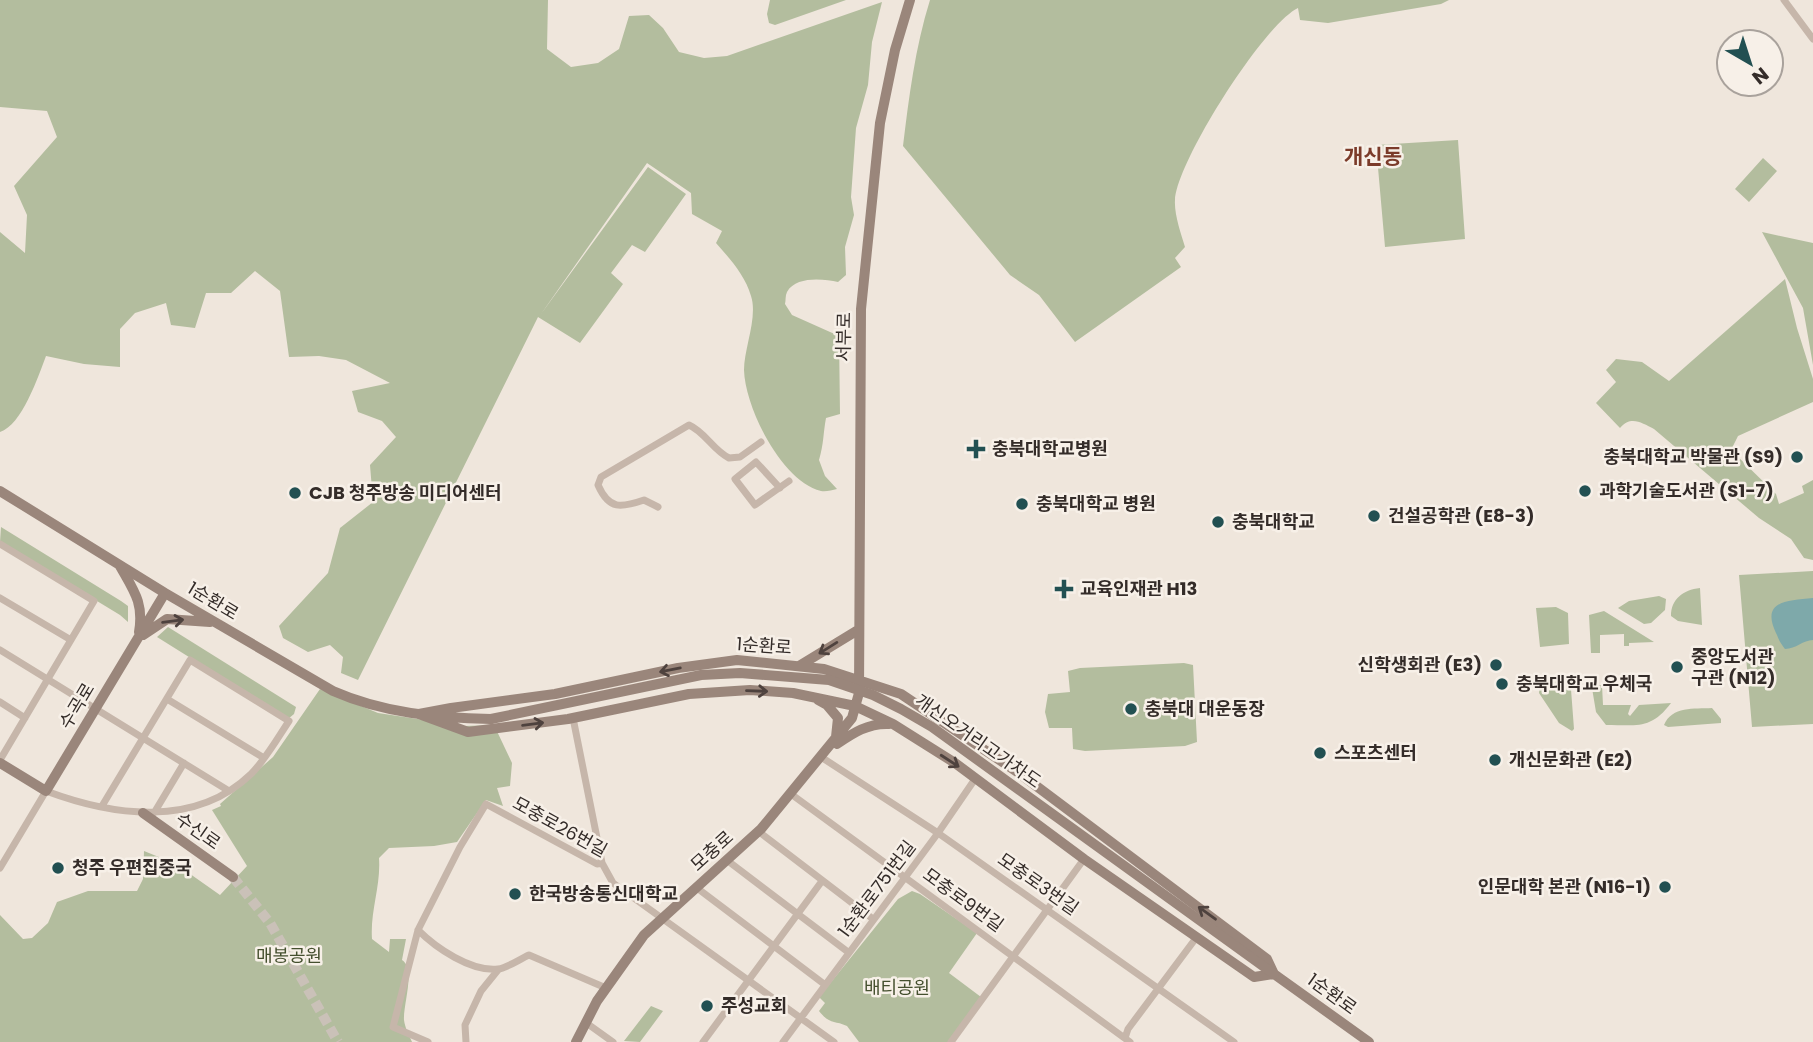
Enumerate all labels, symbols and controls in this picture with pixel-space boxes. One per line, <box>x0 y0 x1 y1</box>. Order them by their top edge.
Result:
north arrow <box>1715 28 1785 98</box>
text: N <box>1746 61 1774 91</box>
district label: 개신동 <box>1344 142 1402 171</box>
street label: 서부로 <box>831 312 856 362</box>
place label: 충북대학교병원 <box>992 436 1108 461</box>
marker: 충북대학교병원 <box>966 439 986 459</box>
place label: 충북대학교 박물관 (S9) <box>1604 444 1783 469</box>
marker: 충북대학교 박물관 (S9) <box>1789 449 1805 465</box>
place label: 과학기술도서관 (S1-7) <box>1599 478 1774 503</box>
place label: CJB 청주방송 미디어센터 <box>309 480 502 505</box>
marker: 과학기술도서관 (S1-7) <box>1577 483 1593 499</box>
marker: CJB 청주방송 미디어센터 <box>287 485 303 501</box>
place label: 충북대학교 병원 <box>1036 491 1156 516</box>
marker: 충북대학교 병원 <box>1014 496 1030 512</box>
place label: 건설공학관 (E8-3) <box>1388 503 1535 528</box>
marker: 건설공학관 (E8-3) <box>1366 508 1382 524</box>
place label: 충북대학교 <box>1232 509 1315 534</box>
marker: 충북대학교 <box>1210 514 1226 530</box>
street label: 1순환로 <box>183 576 243 626</box>
place label: 교육인재관 H13 <box>1080 576 1197 601</box>
marker: 교육인재관 H13 <box>1054 579 1074 599</box>
one-way arrow <box>161 614 184 627</box>
street label: 1순환로 <box>736 631 793 660</box>
one-way arrow <box>819 641 839 655</box>
place label: 중앙도서관 구관 (N12) <box>1691 644 1776 690</box>
place label: 신학생회관 (E3) <box>1358 652 1482 677</box>
marker: 신학생회관 (E3) <box>1488 657 1504 673</box>
marker: 중앙도서관 구관 (N12) <box>1669 659 1685 675</box>
one-way arrow <box>659 663 682 677</box>
place label: 충북대학교 우체국 <box>1516 671 1652 696</box>
marker: 충북대학교 우체국 <box>1494 676 1510 692</box>
street label: 수곡로 <box>53 678 100 733</box>
one-way arrow <box>746 685 769 698</box>
street label: 개신오거리고가차도 <box>910 688 1047 794</box>
place label: 충북대 대운동장 <box>1145 696 1265 721</box>
marker: 충북대 대운동장 <box>1123 701 1139 717</box>
one-way arrow <box>521 717 544 730</box>
place label: 스포츠센터 <box>1334 740 1417 765</box>
marker: 스포츠센터 <box>1312 745 1328 761</box>
place label: 개신문화관 (E2) <box>1509 747 1633 772</box>
marker: 개신문화관 (E2) <box>1487 752 1503 768</box>
one-way arrow <box>940 754 960 768</box>
street label: 모충로26번길 <box>508 790 612 863</box>
street label: 수신로 <box>171 806 226 855</box>
street label: 모충로 <box>685 825 738 877</box>
street label: 1순환로751번길 <box>832 835 921 942</box>
street label: 모충로3번길 <box>993 847 1084 921</box>
place label: 청주 우편집중국 <box>72 855 192 880</box>
marker: 청주 우편집중국 <box>50 860 66 876</box>
street label: 모충로9번길 <box>918 862 1009 937</box>
place label: 인문대학 본관 (N16-1) <box>1478 874 1651 899</box>
marker: 인문대학 본관 (N16-1) <box>1657 879 1673 895</box>
place label: 한국방송통신대학교 <box>529 881 678 906</box>
marker: 한국방송통신대학교 <box>507 886 523 902</box>
one-way arrow <box>1198 906 1217 920</box>
park label: 매봉공원 <box>256 943 322 968</box>
street label: 1순환로 <box>1303 967 1362 1020</box>
park label: 배티공원 <box>864 975 930 1000</box>
place label: 주성교회 <box>721 993 787 1018</box>
marker: 주성교회 <box>699 998 715 1014</box>

